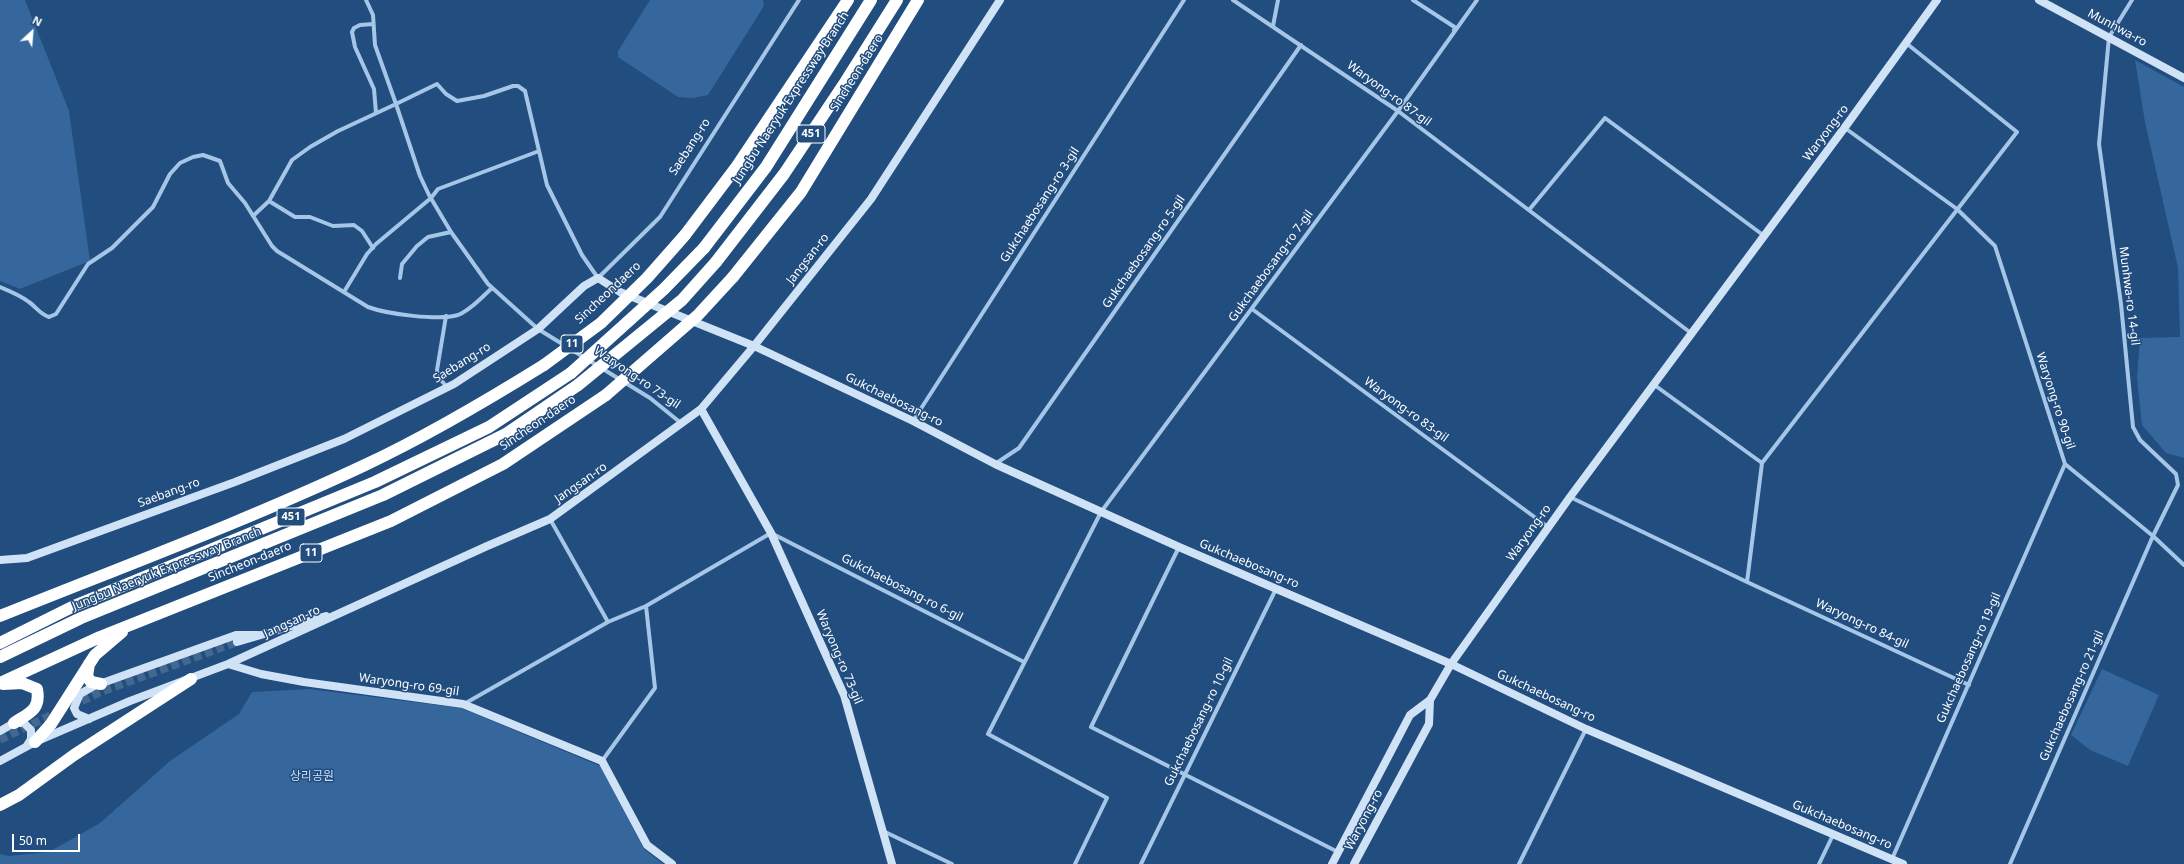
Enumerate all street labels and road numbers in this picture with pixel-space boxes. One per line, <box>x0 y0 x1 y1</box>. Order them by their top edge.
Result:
street label: Munhwa-ro <box>2085 6 2149 50</box>
street label: Jungbu Naeryuk Expressway Branch <box>730 9 852 187</box>
street label: Sincheon-daero <box>827 32 887 114</box>
street label: Waryong-ro 87-gil <box>1344 59 1434 129</box>
street label: Waryong-ro <box>1800 102 1852 164</box>
street label: Saebang-ro <box>666 116 714 178</box>
road number: 451 <box>797 125 825 143</box>
street label: Gukchaebosang-ro 3-gil <box>997 145 1083 265</box>
street label: Gukchaebosang-ro 5-gil <box>1100 193 1188 311</box>
street label: Gukchaebosang-ro 7-gil <box>1226 207 1316 325</box>
street label: Jangsan-ro <box>784 231 832 287</box>
street label: Munhwa-ro 14-gil <box>2116 246 2142 346</box>
street label: Sincheondaero <box>572 259 644 327</box>
road number: 11 <box>561 335 583 353</box>
street label: Saebang-ro <box>431 340 493 386</box>
street label: Waryong-ro 73-gil <box>591 344 683 412</box>
street label: Waryong-ro 90-gil <box>2033 351 2077 451</box>
street label: Gukchaebosang-ro <box>843 370 945 430</box>
street label: Waryong-ro 83-gil <box>1361 375 1451 445</box>
street label: Sincheon-daero <box>497 392 579 454</box>
street label: Jangsan-ro <box>552 460 610 506</box>
street label: Saebang-ro <box>136 475 202 511</box>
street label: Waryong-ro <box>1504 502 1554 564</box>
road number: 451 <box>277 508 305 526</box>
street label: Jungbu Naeryuk Expressway Branch <box>70 524 264 614</box>
street label: Gukchaebosang-ro <box>1197 536 1301 592</box>
street label: Sincheon-daero <box>206 539 294 585</box>
road number: 11 <box>300 544 322 562</box>
street label: Gukchaebosang-ro 6-gil <box>839 551 965 625</box>
street label: Gukchaebosang-ro 19-gil <box>1934 591 2004 725</box>
street label: Waryong-ro 84-gil <box>1813 596 1911 652</box>
street label: Jangsan-ro <box>262 603 322 641</box>
street label: Waryong-ro 73-gil <box>813 608 865 706</box>
street label: Gukchaebosang-ro 21-gil <box>2037 629 2107 763</box>
street label: Gukchaebosang-ro 10-gil <box>1162 655 1236 789</box>
street label: Gukchaebosang-ro <box>1494 667 1598 725</box>
street label: Waryong-ro 69-gil <box>358 671 460 699</box>
street label: Waryong-ro <box>1342 787 1386 853</box>
street label: Gukchaebosang-ro <box>1790 797 1894 853</box>

